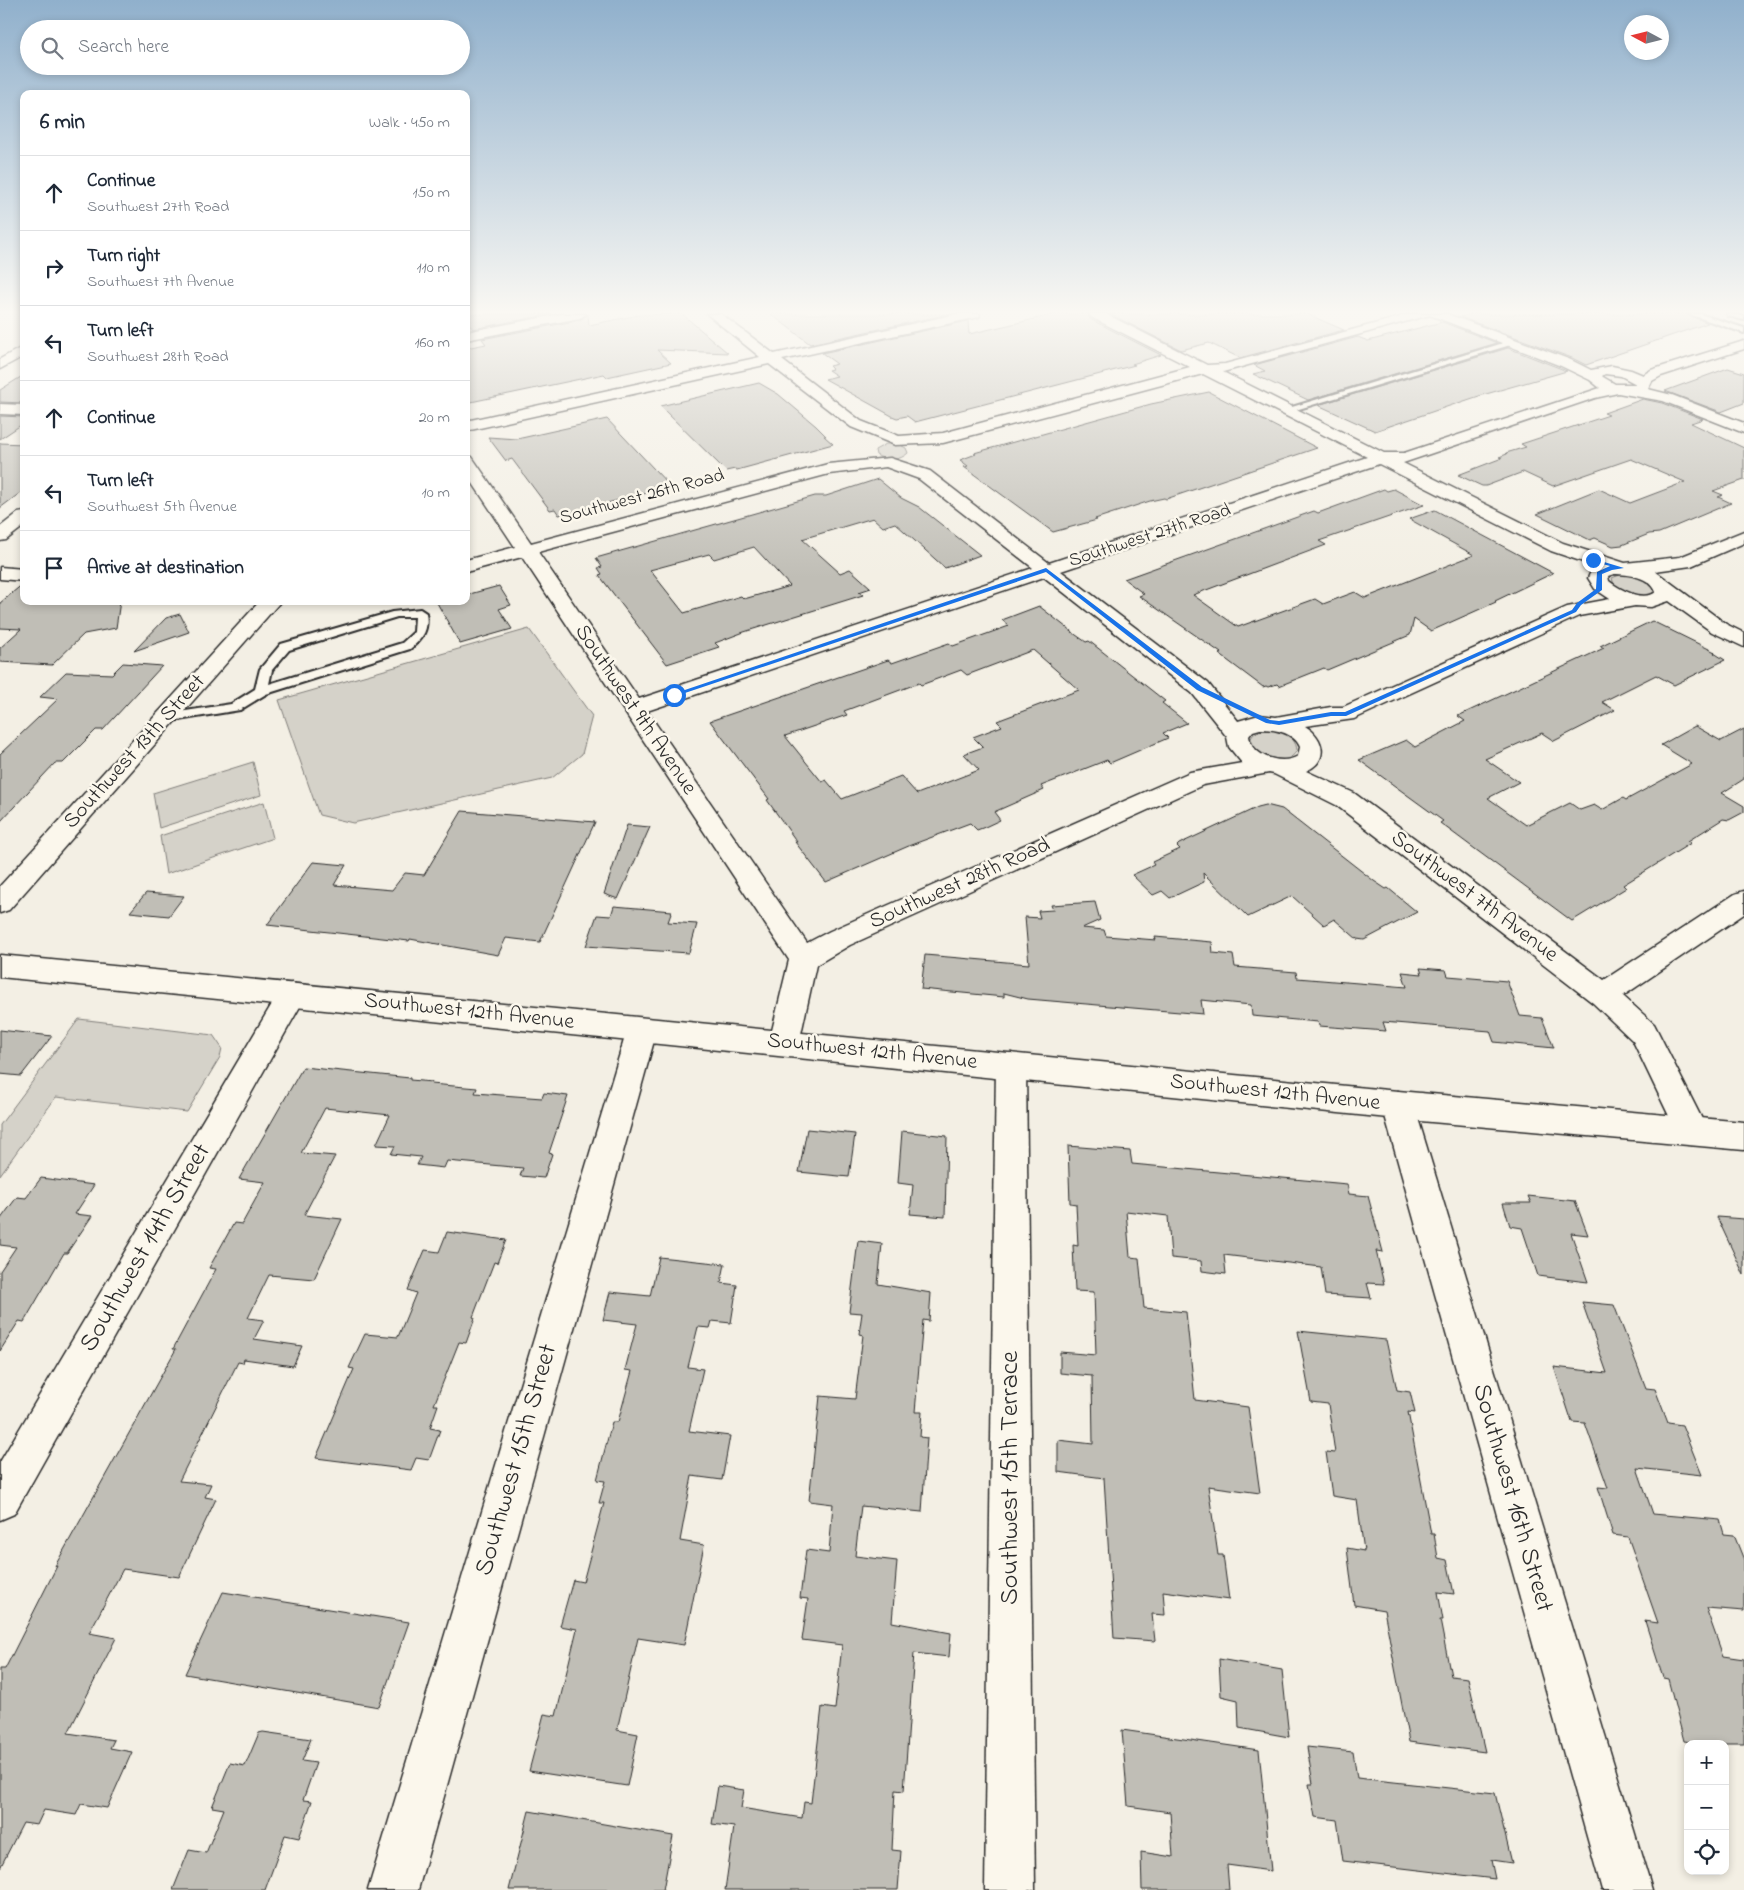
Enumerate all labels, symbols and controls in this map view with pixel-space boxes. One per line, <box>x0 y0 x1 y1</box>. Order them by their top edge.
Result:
north arrow <box>1624 15 1669 60</box>
search box <box>20 20 470 75</box>
icon: search <box>38 34 66 62</box>
text: Search here <box>78 34 169 61</box>
text: 6 min <box>40 108 85 138</box>
text: Walk · 450 m <box>369 111 450 135</box>
text: Continue <box>87 168 155 195</box>
icon: ahead <box>40 179 68 207</box>
text: 150 m <box>412 181 450 205</box>
text: Southwest 27th Road <box>87 195 229 219</box>
text: Turn right <box>87 243 160 270</box>
icon: right <box>40 254 68 282</box>
text: 110 m <box>416 256 450 280</box>
text: Southwest 7th Avenue <box>87 270 234 294</box>
text: Turn left <box>87 318 154 345</box>
icon: left <box>40 329 68 357</box>
text: 160 m <box>415 331 450 355</box>
text: Southwest 28th Road <box>87 345 229 369</box>
icon: ahead <box>40 404 68 432</box>
text: Continue <box>87 405 155 432</box>
text: 20 m <box>419 406 450 430</box>
street label: Southwest 26th Road <box>557 462 728 532</box>
text: Turn left <box>87 468 154 495</box>
icon: left <box>40 479 68 507</box>
text: 10 m <box>422 481 450 505</box>
text: Southwest 5th Avenue <box>87 495 237 519</box>
street label: Southwest 27th Road <box>1066 497 1235 575</box>
route end <box>1582 549 1605 572</box>
icon: arrive <box>40 554 68 582</box>
text: Arrive at destination <box>87 555 244 582</box>
street label: Southwest 9th Avenue <box>566 618 704 802</box>
street label: Southwest 13th Street <box>56 667 214 837</box>
route start <box>663 684 686 707</box>
street label: Southwest 7th Avenue <box>1384 823 1565 971</box>
street label: Southwest 28th Road <box>865 830 1055 938</box>
street label: Southwest 12th Avenue <box>362 985 576 1039</box>
street label: Southwest 12th Avenue <box>765 1025 979 1079</box>
street label: Southwest 12th Avenue <box>1168 1066 1382 1120</box>
street label: Southwest 14th Street <box>71 1136 221 1359</box>
street label: Southwest 15th Street <box>466 1339 568 1580</box>
street label: Southwest 15th Terrace <box>992 1351 1030 1605</box>
street label: Southwest 16th Street <box>1461 1379 1563 1617</box>
map controls <box>1684 1740 1729 1875</box>
button: + <box>1684 1740 1729 1785</box>
button: − <box>1684 1785 1729 1830</box>
button: locate <box>1684 1830 1729 1875</box>

